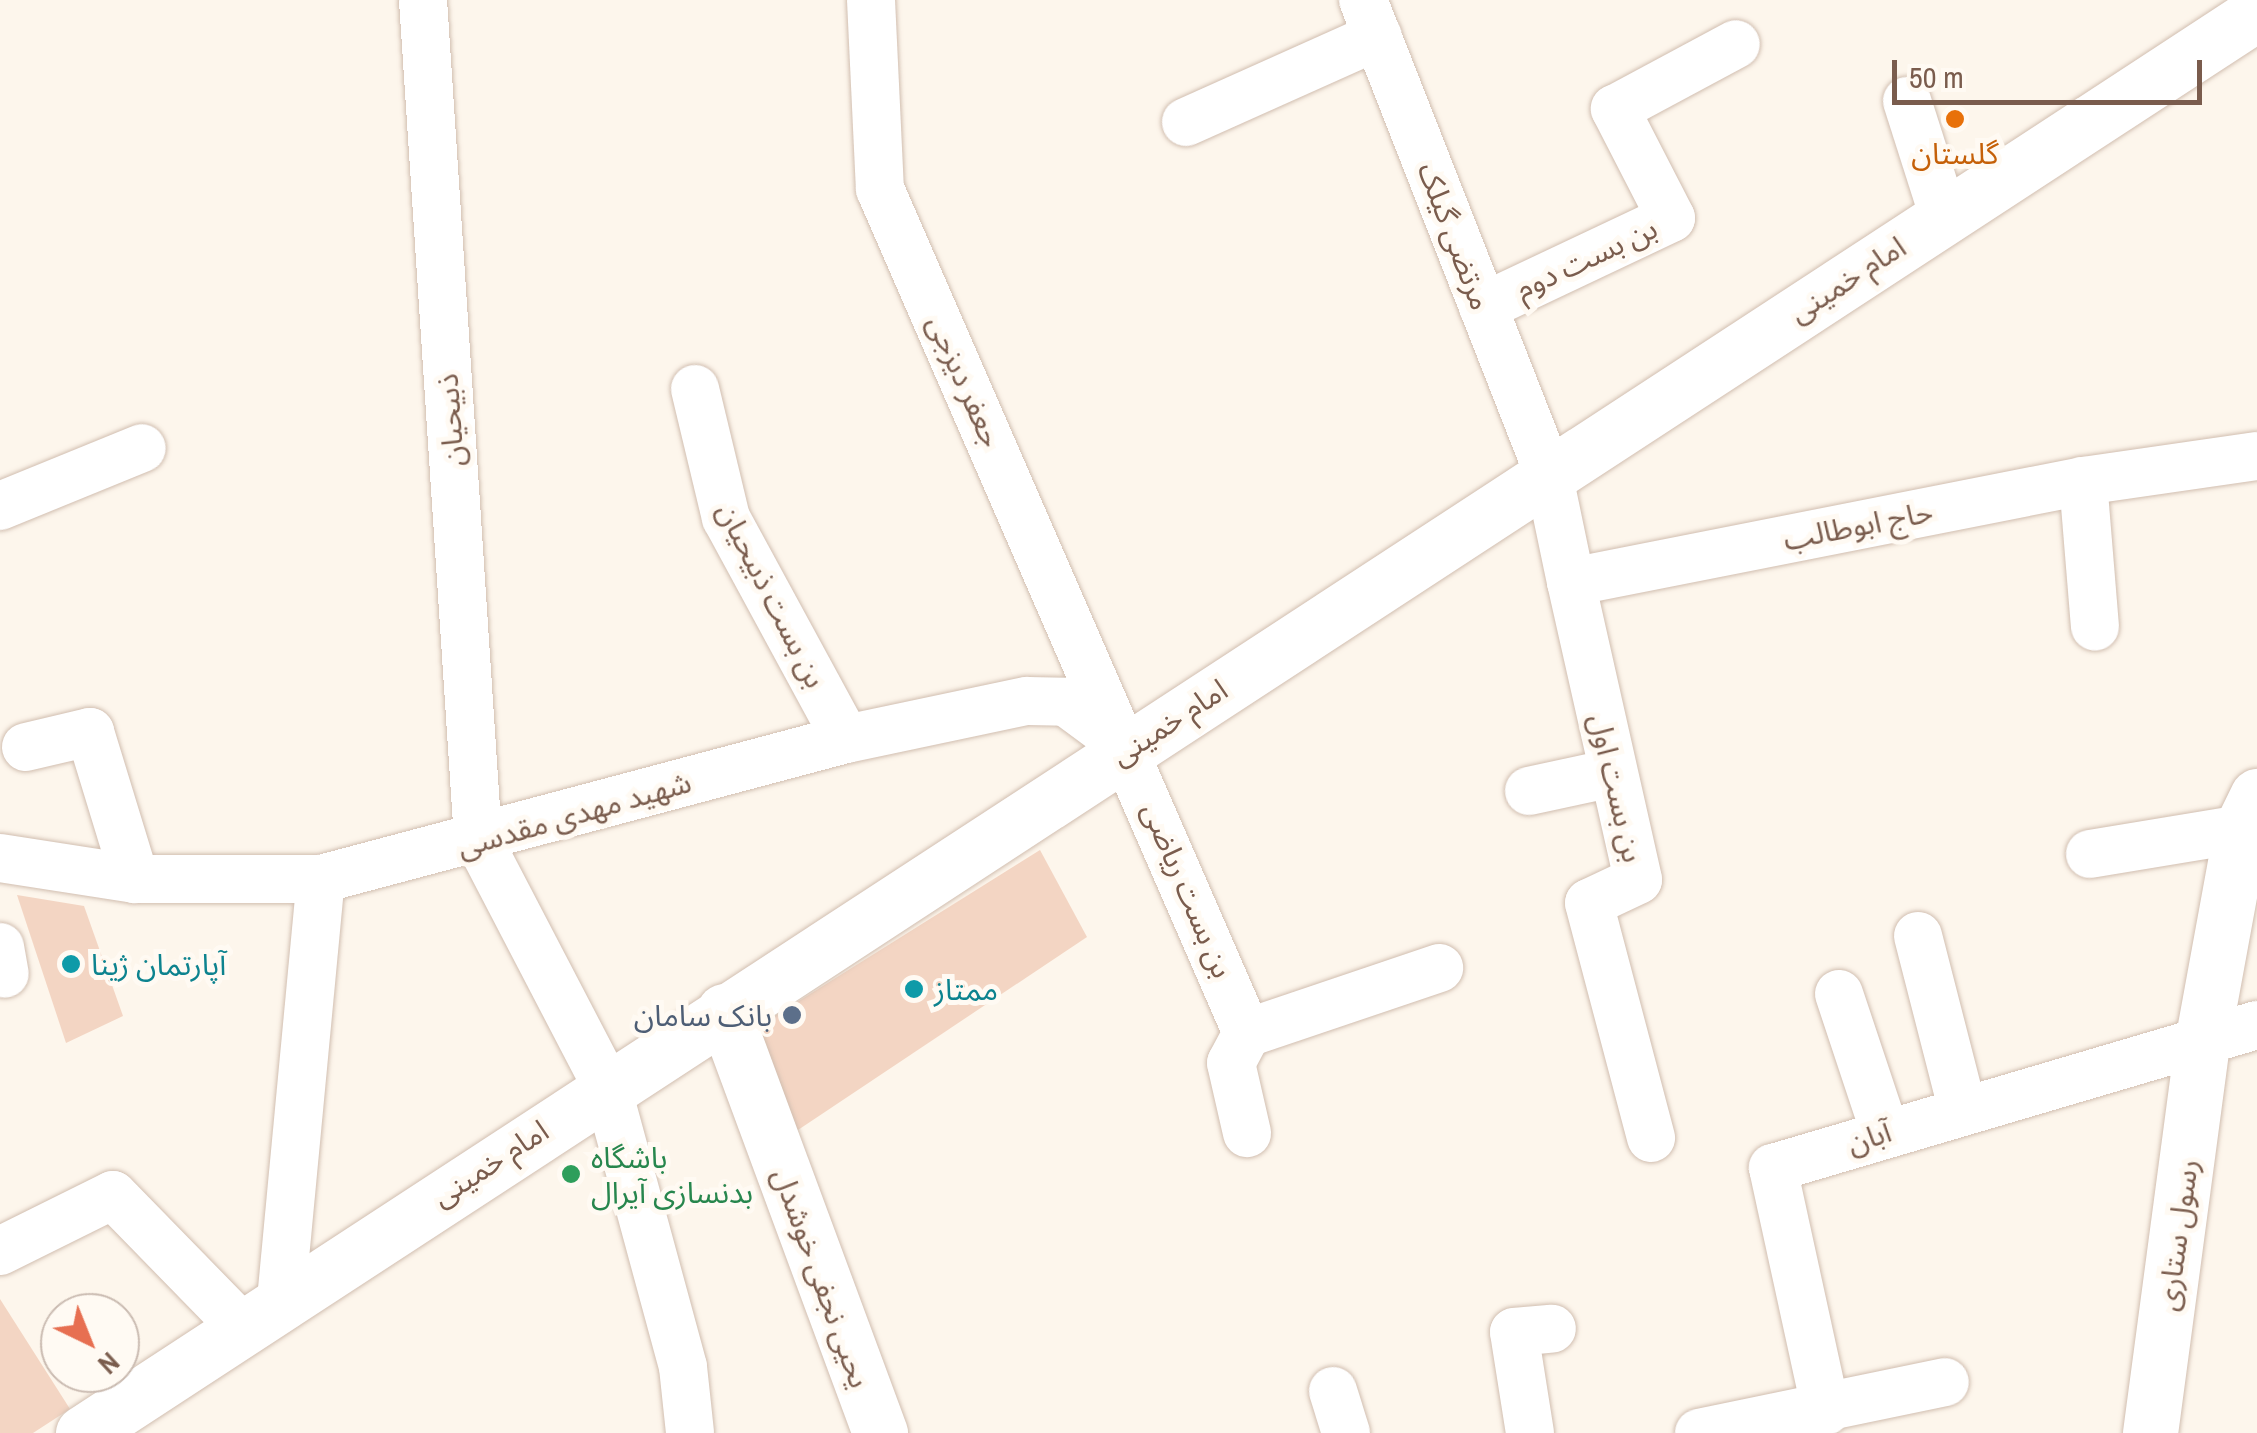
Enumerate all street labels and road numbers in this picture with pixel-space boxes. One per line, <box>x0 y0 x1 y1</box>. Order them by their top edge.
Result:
street label: مرتضی گیلک <box>1410 157 1500 315</box>
street label: بن بست دوم <box>1509 210 1663 306</box>
street label: امام خمینی <box>1782 228 1912 330</box>
street label: جعفر دیزجی <box>920 309 1010 453</box>
street label: ذبیحیان <box>429 372 471 468</box>
street label: حاج ابوطالب <box>1780 493 1936 557</box>
street label: بن بست ذبیحیان <box>710 496 834 694</box>
street label: امام خمینی <box>1104 671 1234 773</box>
street label: بن بست اول <box>1582 710 1652 866</box>
street label: شهید مهدی مقدسی <box>453 763 695 865</box>
street label: بن بست ریاضی <box>1135 797 1241 983</box>
street label: امام خمینی <box>425 1112 555 1214</box>
street label: آبان <box>1842 1113 1896 1161</box>
street label: رسول ستاری <box>2149 1157 2205 1313</box>
street label: یحیی نجفی خوشدل <box>766 1163 878 1393</box>

